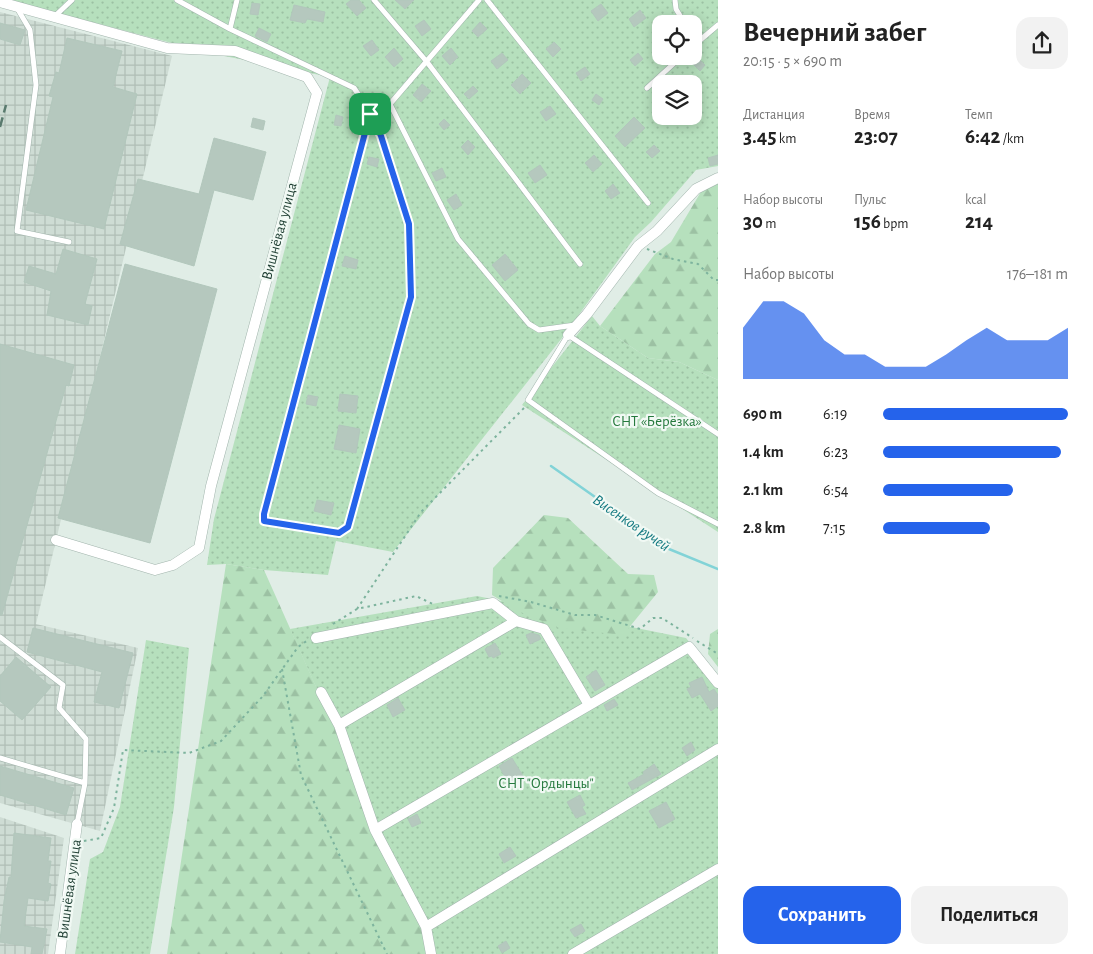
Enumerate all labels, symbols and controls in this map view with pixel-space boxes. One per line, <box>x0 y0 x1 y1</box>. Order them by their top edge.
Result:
map controls <box>652 15 702 125</box>
button: locate <box>652 15 702 65</box>
button: share <box>1016 17 1068 69</box>
text: Вечерний забег <box>743 19 926 47</box>
text: 20:15 · 5 × 690 m <box>743 53 842 69</box>
button: layers <box>652 75 702 125</box>
pin <box>349 93 391 135</box>
icon: arrive <box>356 100 384 128</box>
text: Дистанция <box>743 108 805 122</box>
text: Время <box>854 108 890 122</box>
text: Темп <box>965 108 993 122</box>
text: 3.45 <box>743 126 777 147</box>
text: 23:07 <box>854 126 898 147</box>
text: 6:42 <box>965 126 1000 147</box>
text: km <box>777 132 796 146</box>
text: /km <box>1000 132 1024 146</box>
street label: Вишнёвая улица <box>259 181 300 282</box>
text: Набор высоты <box>743 193 823 207</box>
text: Пульс <box>854 193 887 207</box>
text: kcal <box>965 193 986 207</box>
text: 30 <box>743 211 763 232</box>
text: 156 <box>854 211 881 232</box>
text: 214 <box>965 211 993 232</box>
text: m <box>763 217 777 231</box>
text: bpm <box>881 217 908 231</box>
text: Набор высоты <box>743 266 834 282</box>
text: 176–181 m <box>1007 266 1068 282</box>
text: 690 m <box>743 406 782 422</box>
text: 6:19 <box>823 406 847 422</box>
park label: СНТ «Берёзка» <box>612 414 702 429</box>
text: 1.4 km <box>743 444 784 460</box>
text: 6:23 <box>823 444 848 460</box>
text: 2.1 km <box>743 482 783 498</box>
text: 6:54 <box>823 482 849 498</box>
water label: Висенков ручей <box>590 491 673 555</box>
text: 2.8 km <box>743 520 785 536</box>
text: 7:15 <box>823 520 846 536</box>
park label: СНТ "Ордынцы" <box>498 776 594 791</box>
street label: Вишнёвая улица <box>55 838 84 940</box>
button: Сохранить <box>743 886 901 944</box>
button: Поделиться <box>911 886 1068 944</box>

